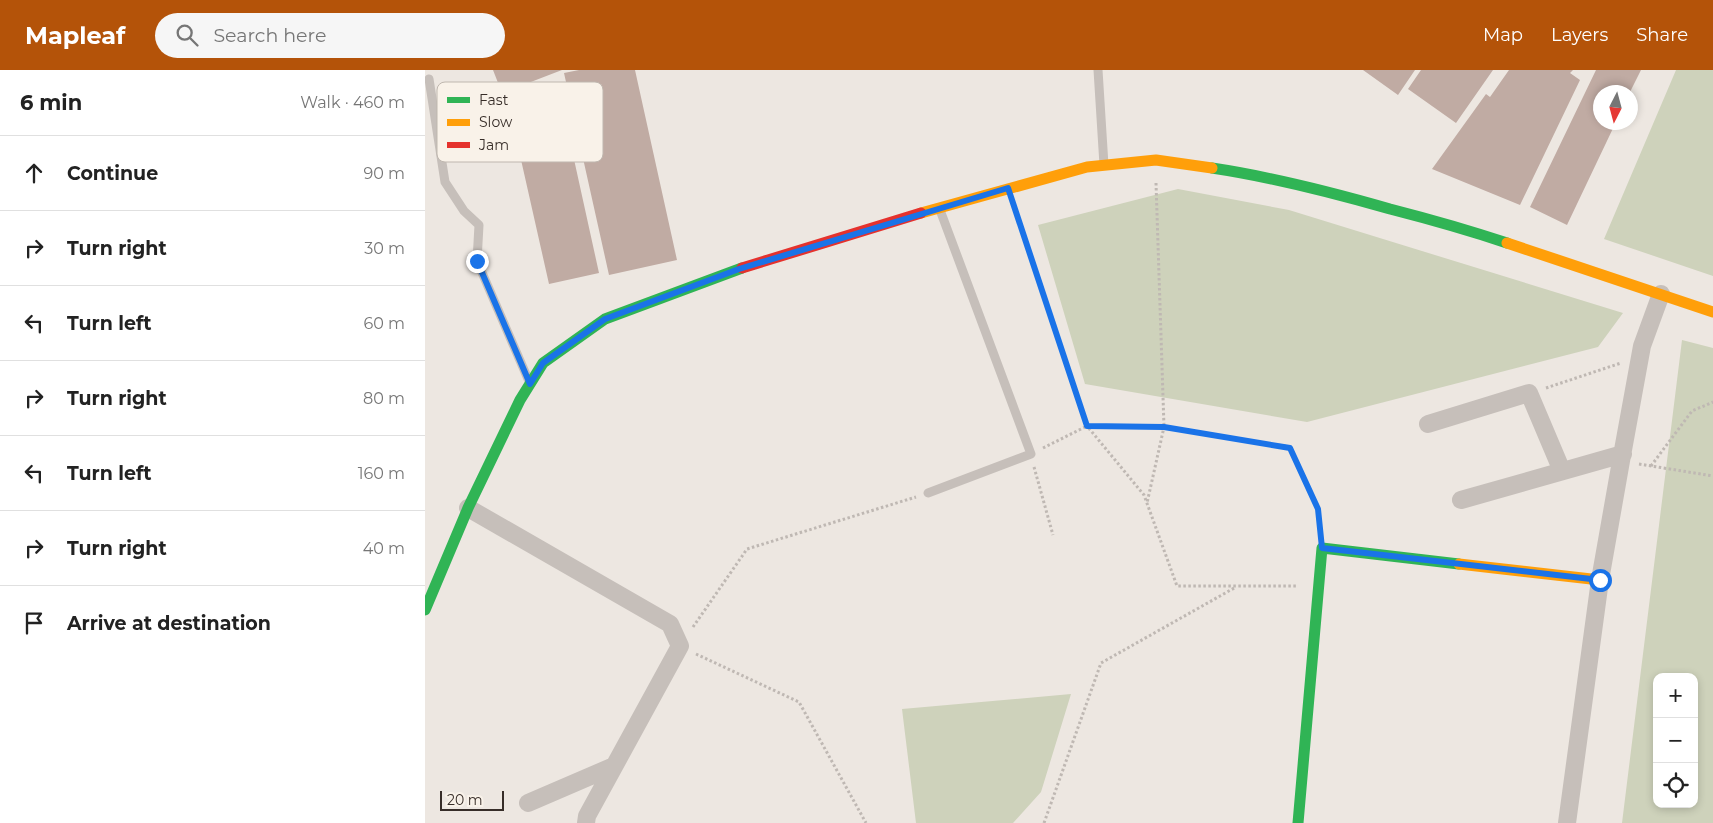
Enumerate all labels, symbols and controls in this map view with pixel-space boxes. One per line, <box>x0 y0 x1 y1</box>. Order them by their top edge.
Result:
search box <box>155 13 505 58</box>
text: Mapleaf <box>25 21 125 50</box>
icon: search <box>173 21 201 49</box>
text: Search here <box>213 24 326 47</box>
text: Map <box>1483 24 1523 46</box>
text: Layers <box>1551 24 1608 46</box>
text: Share <box>1636 24 1688 46</box>
legend <box>437 82 603 162</box>
north arrow <box>1593 85 1638 130</box>
text: 6 min <box>20 90 82 115</box>
text: Fast <box>479 91 509 109</box>
text: Walk · 460 m <box>300 93 405 112</box>
text: Slow <box>479 113 513 131</box>
text: Jam <box>478 136 509 154</box>
icon: ahead <box>20 159 48 187</box>
text: Continue <box>67 162 158 185</box>
text: 90 m <box>363 164 405 183</box>
icon: right <box>20 234 48 262</box>
text: Turn right <box>67 237 167 260</box>
text: 30 m <box>364 239 405 258</box>
route end <box>466 250 489 273</box>
icon: left <box>20 309 48 337</box>
text: Turn left <box>67 312 152 335</box>
text: 60 m <box>363 314 405 333</box>
icon: right <box>20 384 48 412</box>
text: Turn right <box>67 387 167 410</box>
text: 80 m <box>363 389 405 408</box>
icon: left <box>20 459 48 487</box>
text: Turn left <box>67 462 152 485</box>
text: 160 m <box>358 464 405 483</box>
icon: right <box>20 534 48 562</box>
text: Turn right <box>67 537 167 560</box>
text: 40 m <box>363 539 405 558</box>
route start <box>1589 569 1612 592</box>
icon: arrive <box>20 609 48 637</box>
text: Arrive at destination <box>67 612 271 635</box>
map controls <box>1653 673 1698 808</box>
button: + <box>1653 673 1698 718</box>
button: − <box>1653 718 1698 763</box>
button: locate <box>1653 763 1698 808</box>
scale bar <box>440 788 504 811</box>
text: 20 m <box>447 791 483 809</box>

